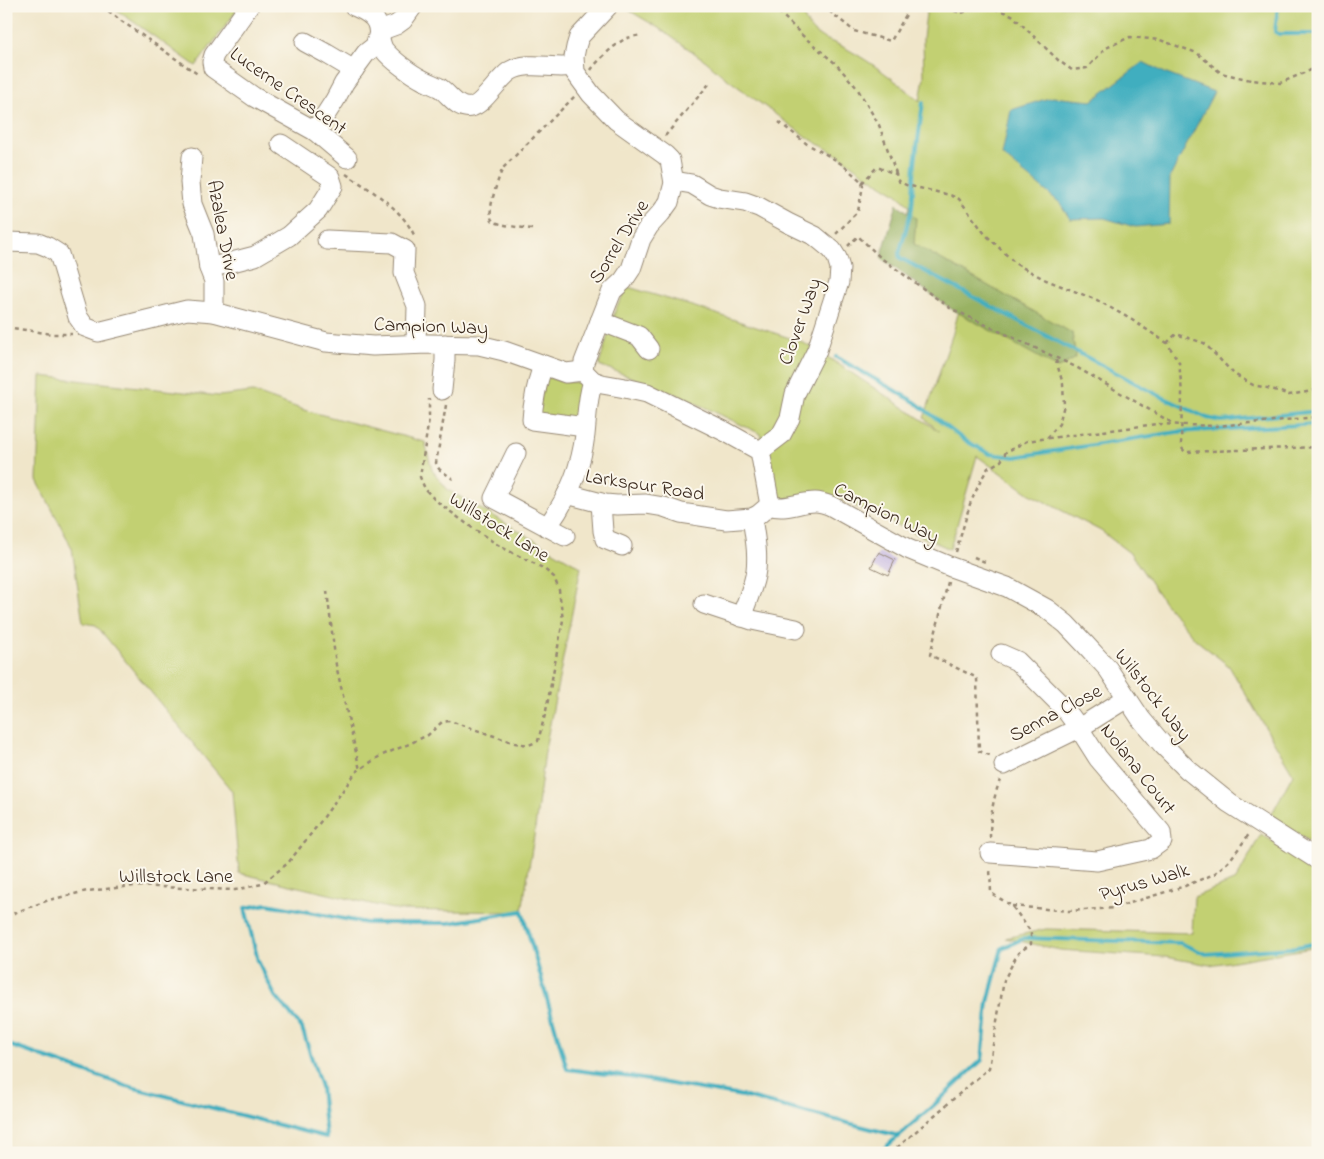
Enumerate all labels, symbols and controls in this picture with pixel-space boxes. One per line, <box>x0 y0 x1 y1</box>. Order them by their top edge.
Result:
street label: Lucerne Crescent <box>223 41 352 143</box>
street label: Azalea Drive <box>198 178 245 283</box>
street label: Sorrel Drive <box>583 194 658 290</box>
street label: Clover Way <box>772 274 830 369</box>
street label: Campion Way <box>373 311 489 344</box>
street label: Larkspur Road <box>583 463 706 510</box>
street label: Campion Way <box>828 476 944 552</box>
street label: Willstock Lane <box>443 486 555 571</box>
street label: Wilstock Way <box>1106 643 1198 748</box>
street label: Senna Close <box>1005 678 1108 751</box>
street label: Nolana Court <box>1092 718 1182 822</box>
street label: Pyrus Walk <box>1096 857 1193 910</box>
street label: Willstock Lane <box>119 863 233 892</box>

